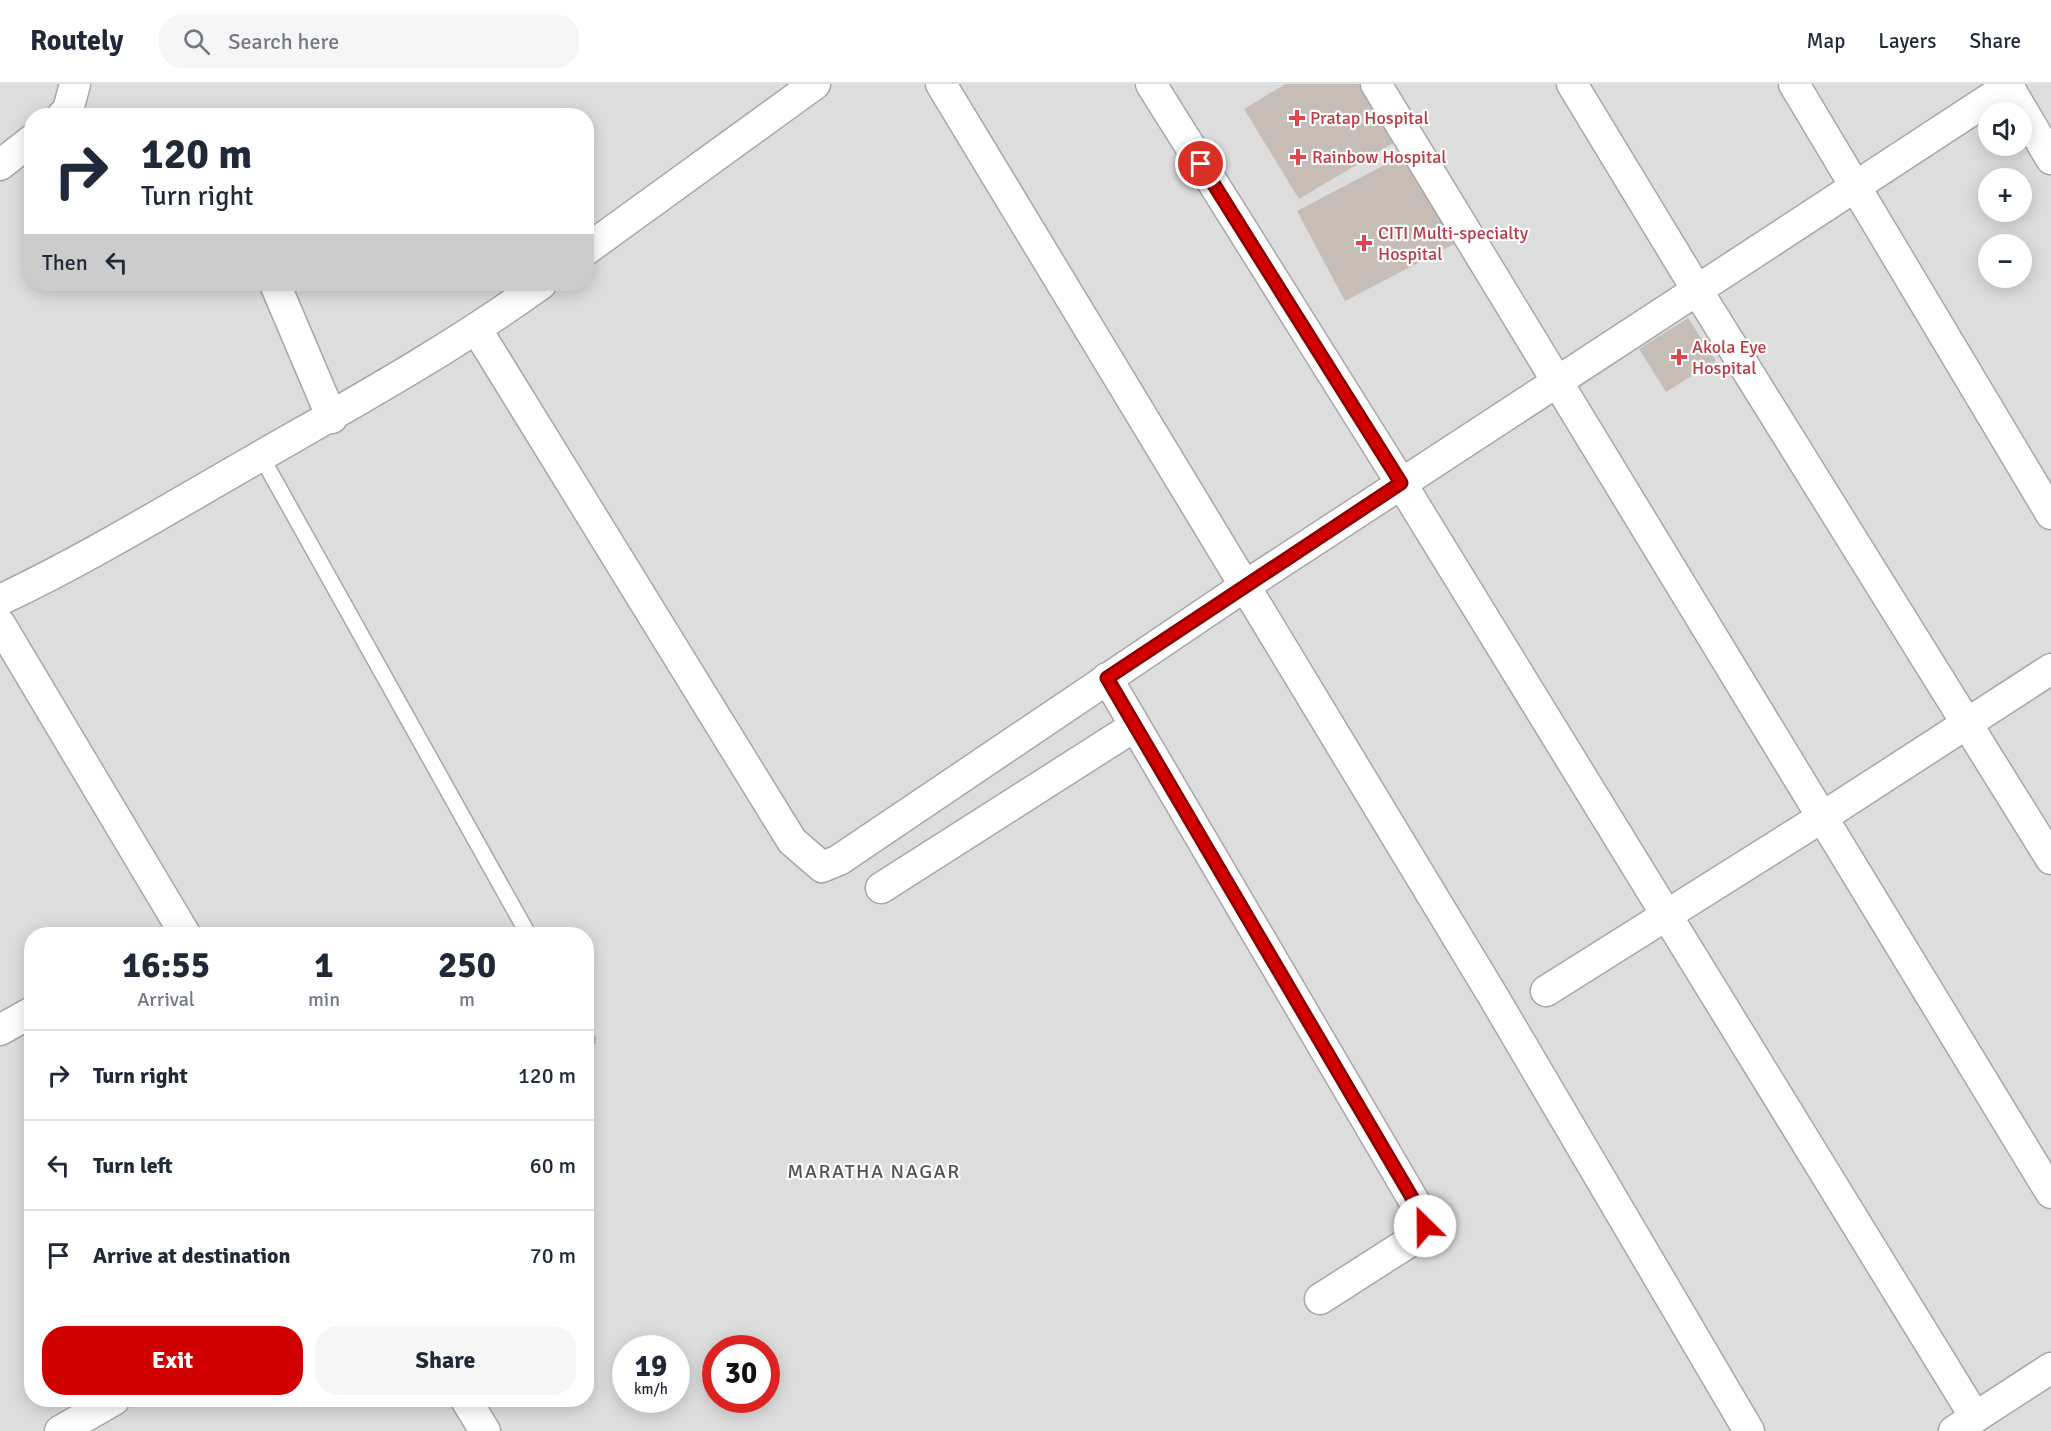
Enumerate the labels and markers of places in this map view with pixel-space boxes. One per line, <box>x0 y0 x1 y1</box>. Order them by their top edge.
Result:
place label: Pratap Hospital <box>1310 107 1429 129</box>
marker: Pratap Hospital <box>1288 109 1306 127</box>
pin <box>1175 138 1226 189</box>
place label: Rainbow Hospital <box>1312 146 1447 168</box>
marker: Rainbow Hospital <box>1289 148 1307 166</box>
place label: CITI Multi-specialty Hospital <box>1378 222 1529 265</box>
marker: CITI Multi-specialty Hospital <box>1355 234 1373 252</box>
place label: Akola Eye Hospital <box>1692 336 1767 379</box>
marker: Akola Eye Hospital <box>1670 348 1688 366</box>

